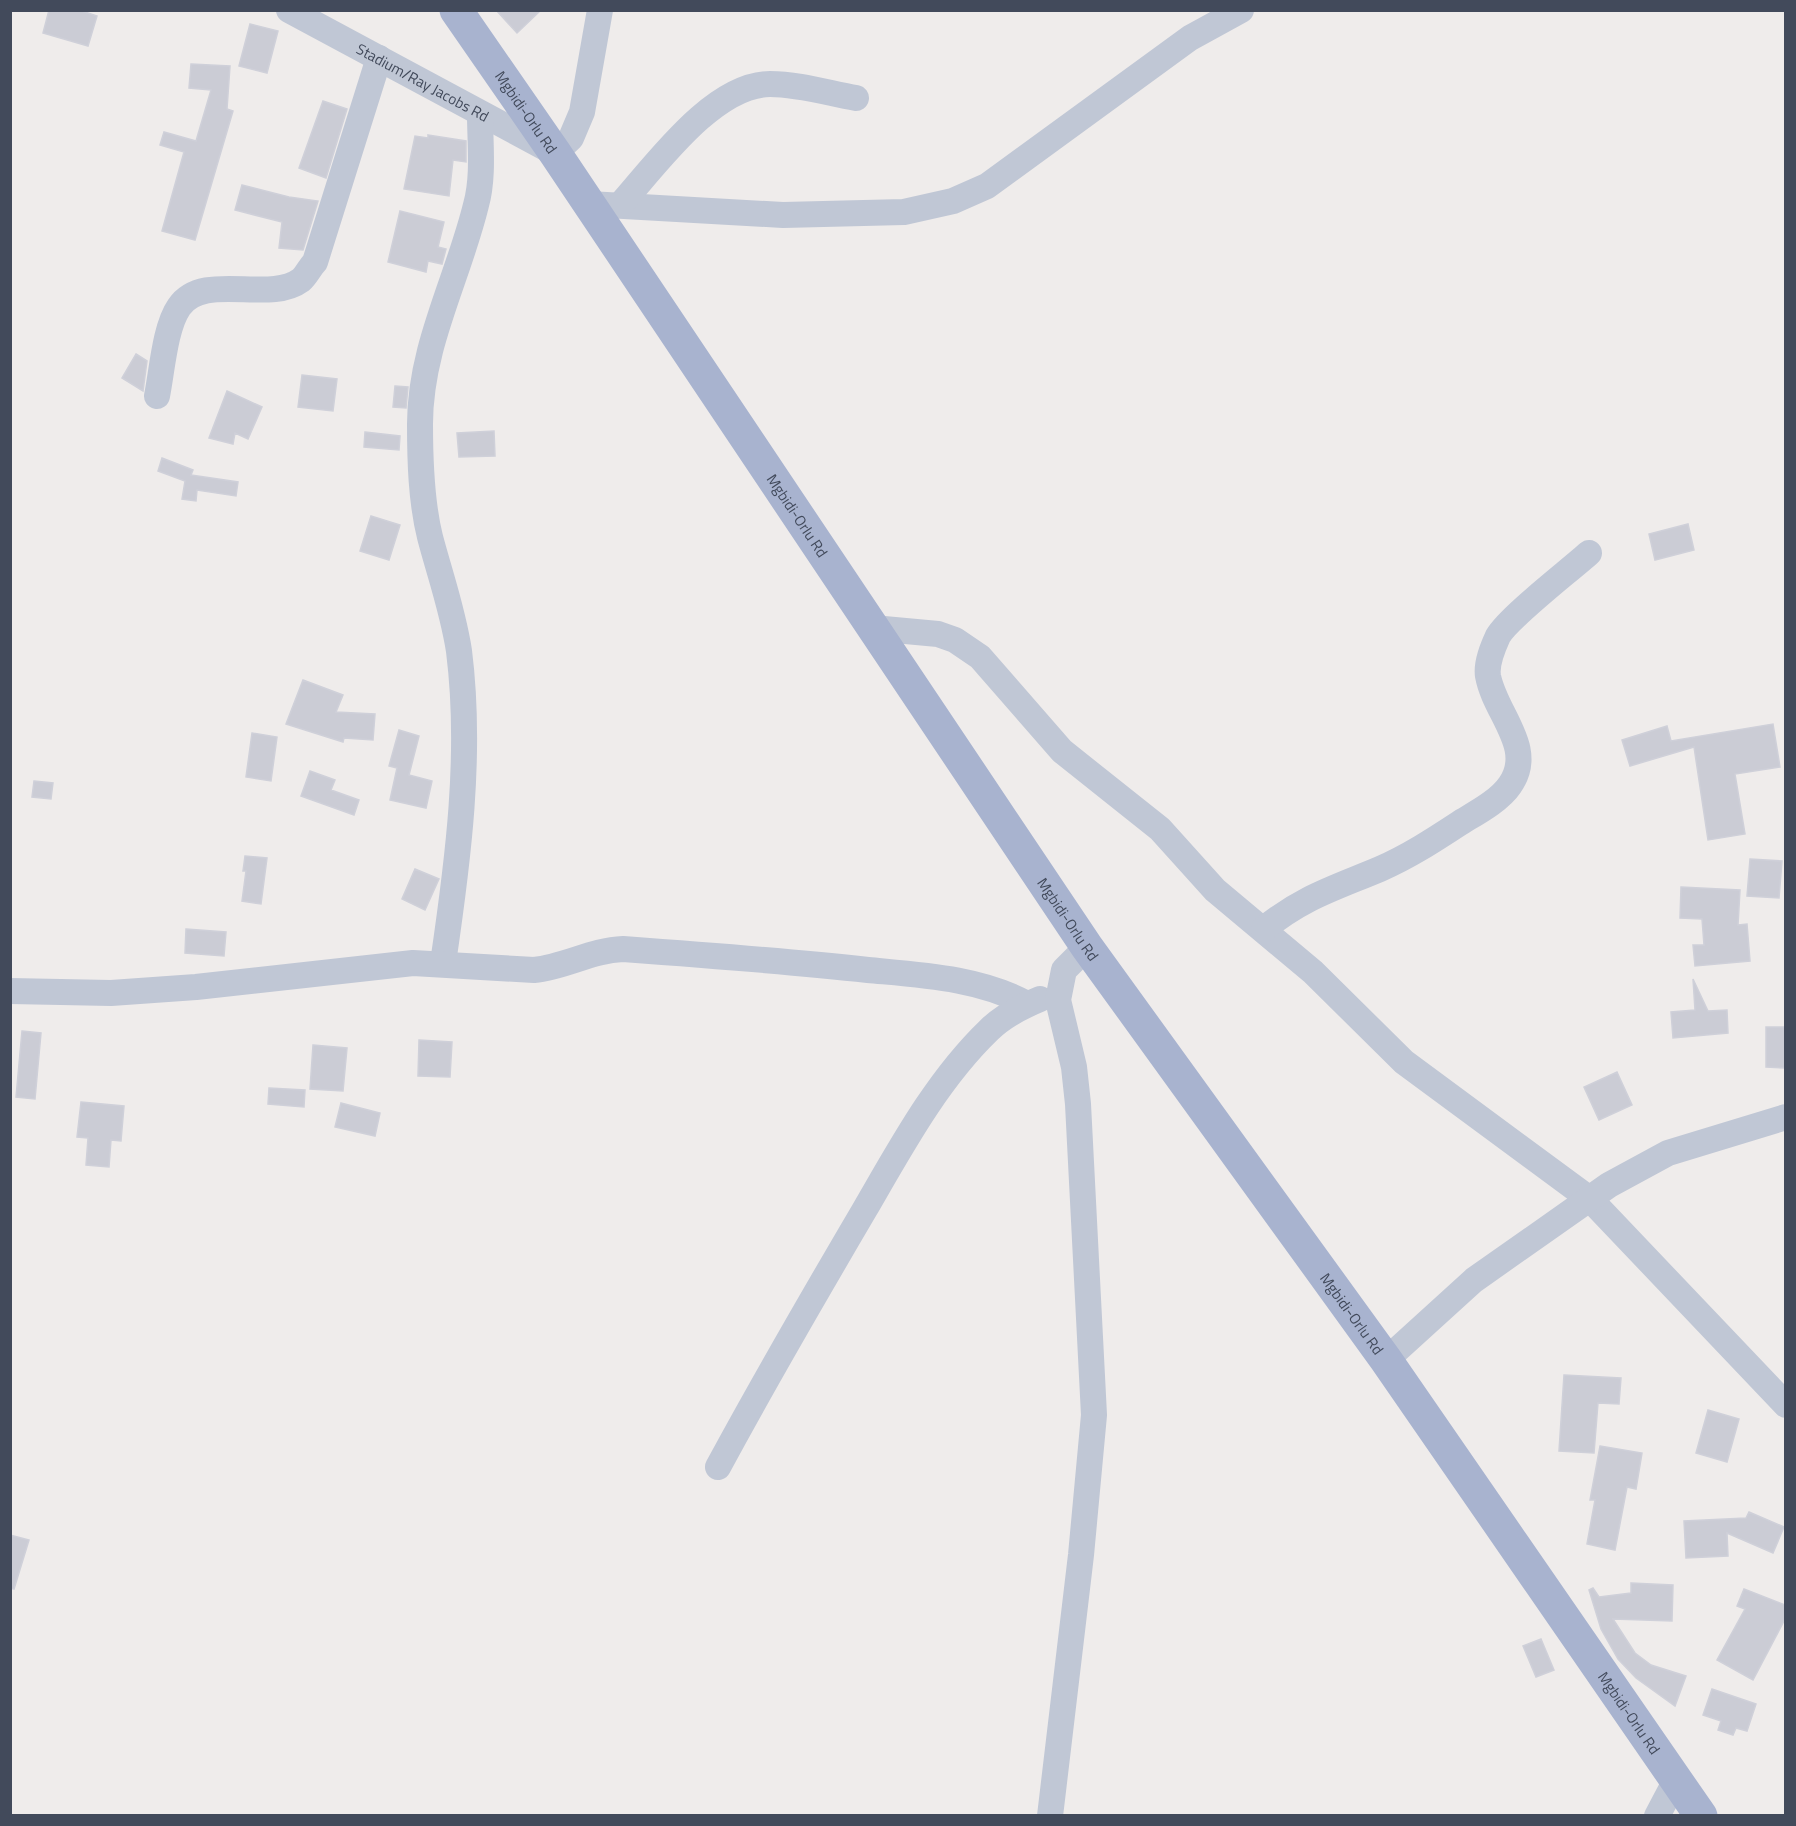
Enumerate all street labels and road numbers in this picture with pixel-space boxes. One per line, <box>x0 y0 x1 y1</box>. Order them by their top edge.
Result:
street label: Stadium/Ray Jacobs Rd <box>352 37 493 127</box>
street label: Mgbidi-Orlu Rd <box>490 66 563 158</box>
street label: Mgbidi-Orlu Rd <box>761 469 834 562</box>
street label: Mgbidi-Orlu Rd <box>1032 873 1105 965</box>
street label: Mgbidi-Orlu Rd <box>1315 1268 1390 1359</box>
street label: Mgbidi-Orlu Rd <box>1593 1666 1666 1759</box>

